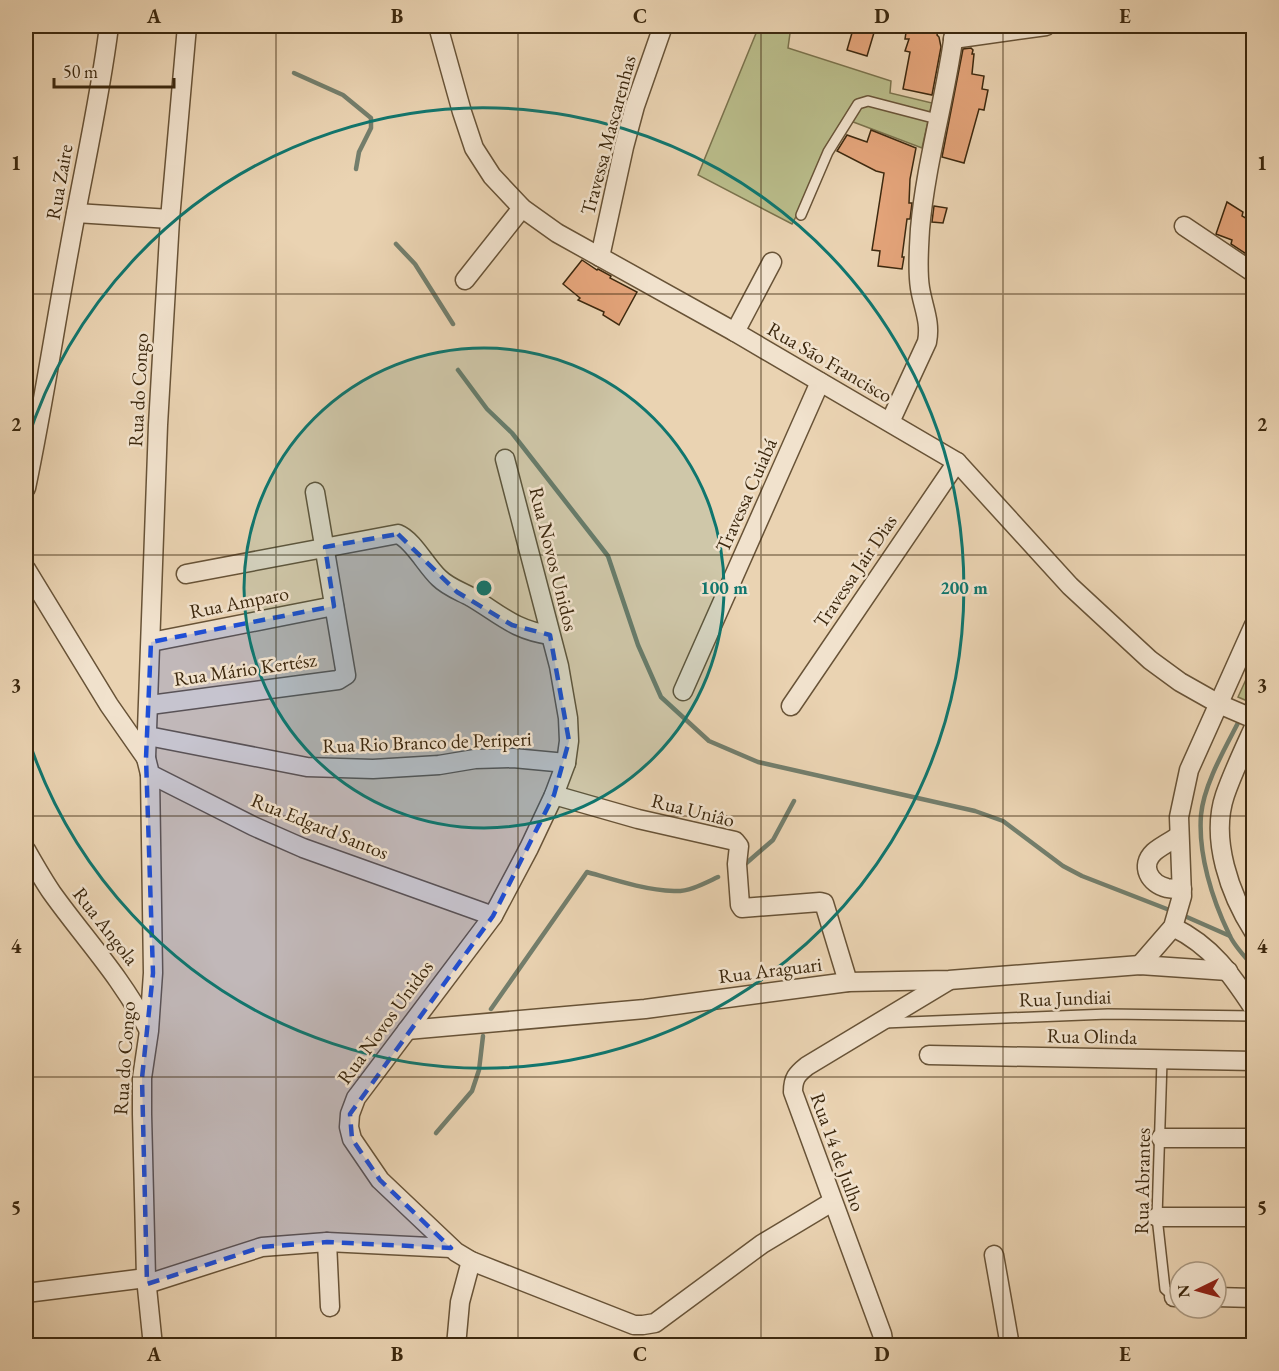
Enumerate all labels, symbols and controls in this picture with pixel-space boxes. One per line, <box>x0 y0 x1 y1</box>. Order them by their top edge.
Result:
text: A <box>146 3 162 29</box>
text: B <box>391 3 403 29</box>
text: C <box>633 3 647 29</box>
text: D <box>874 3 890 29</box>
text: E <box>1119 3 1131 29</box>
scale bar <box>54 51 174 89</box>
street label: Travessa Mascarenhas <box>574 52 642 218</box>
text: 50 m <box>63 60 98 83</box>
street label: Rua Zaire <box>40 142 78 222</box>
text: 1 <box>11 150 21 176</box>
text: 1 <box>1257 150 1267 176</box>
street label: Rua São Francisco <box>763 316 897 408</box>
street label: Rua do Congo <box>122 332 154 448</box>
text: 2 <box>11 411 22 437</box>
text: 2 <box>1257 411 1268 437</box>
street label: Travessa Cuiabá <box>709 434 783 556</box>
street label: Rua Novos Unidos <box>524 484 584 634</box>
street label: Travessa Jair Dias <box>807 509 903 633</box>
text: 100 m <box>700 576 748 599</box>
text: 200 m <box>940 576 988 599</box>
centre of rings <box>474 578 494 598</box>
street label: Rua Amparo <box>187 580 291 624</box>
street label: Rua Mário Kertész <box>172 646 319 692</box>
text: 3 <box>11 672 21 698</box>
text: 3 <box>1257 672 1267 698</box>
street label: Rua Rio Branco de Periperi <box>322 725 532 759</box>
street label: Rua Edgard Santos <box>248 787 392 865</box>
street label: Rua Uniâo <box>649 787 737 833</box>
street label: Rua Angola <box>67 882 145 970</box>
text: 4 <box>11 933 22 959</box>
text: 4 <box>1257 933 1268 959</box>
street label: Rua Araguari <box>717 951 823 989</box>
street label: Rua Novos Unidos <box>331 955 439 1089</box>
street label: Rua Jundiai <box>1018 983 1112 1013</box>
street label: Rua do Congo <box>107 1000 141 1116</box>
street label: Rua Olinda <box>1047 1022 1137 1050</box>
street label: Rua 14 de Julho <box>805 1089 871 1215</box>
street label: Rua Abrantes <box>1128 1127 1156 1235</box>
text: 5 <box>11 1194 21 1220</box>
text: 5 <box>1257 1194 1267 1220</box>
north arrow <box>1168 1260 1228 1320</box>
text: N <box>1173 1284 1195 1299</box>
text: A <box>146 1341 162 1367</box>
text: B <box>391 1341 403 1367</box>
text: C <box>633 1341 647 1367</box>
text: D <box>874 1341 890 1367</box>
text: E <box>1119 1341 1131 1367</box>

